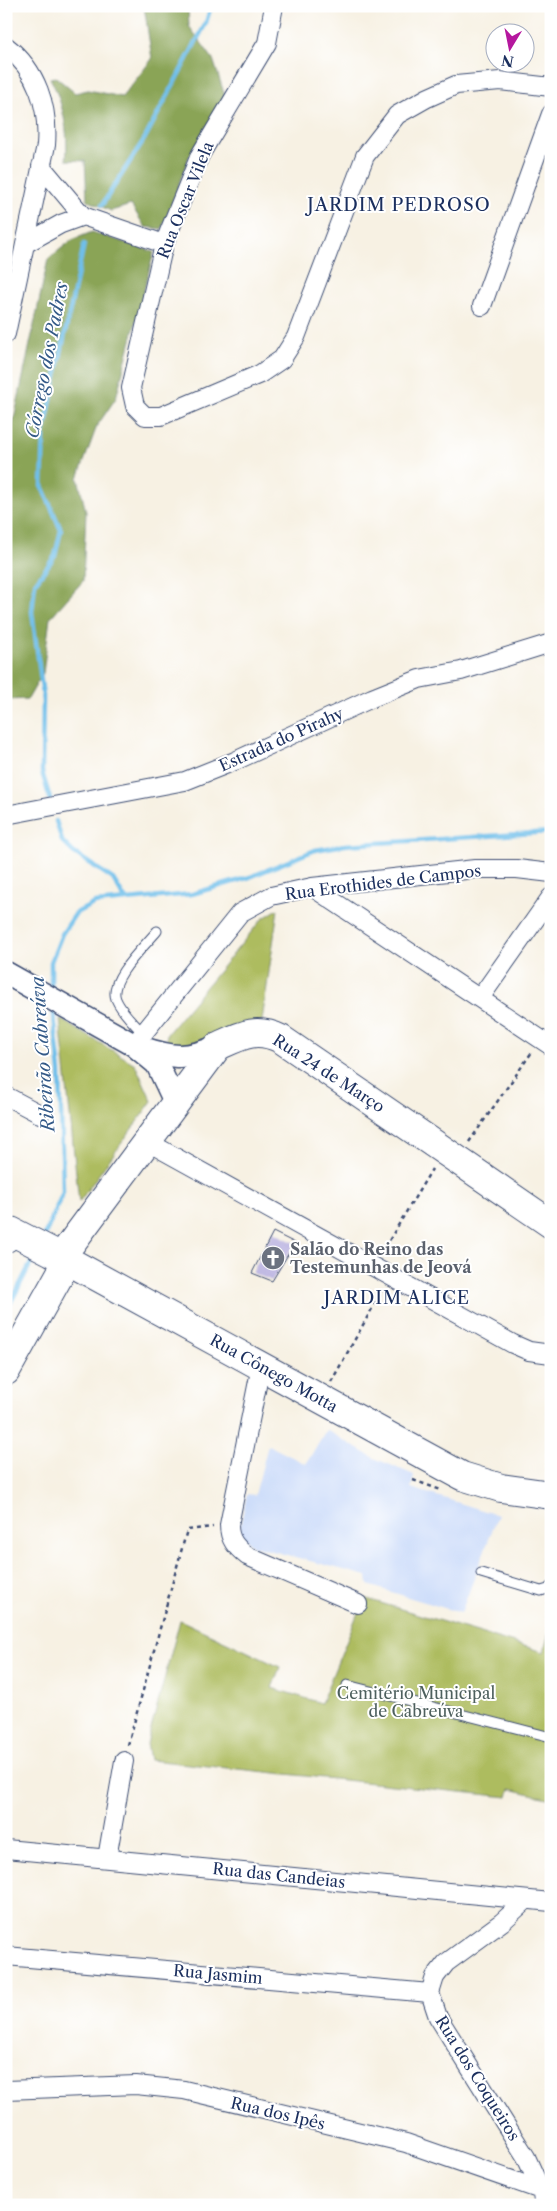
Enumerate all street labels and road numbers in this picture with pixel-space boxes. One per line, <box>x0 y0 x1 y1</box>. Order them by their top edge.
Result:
street label: Rua Oscar Vilela <box>152 138 218 261</box>
street label: Estrada do Pirahy <box>216 702 347 775</box>
street label: Rua Erothides de Campos <box>284 860 482 904</box>
street label: Rua 24 de Março <box>269 1029 389 1117</box>
street label: Rua Cônego Motta <box>207 1330 342 1417</box>
street label: Rua das Candeias <box>212 1858 346 1892</box>
street label: Rua Jasmim <box>173 1960 264 1988</box>
street label: Rua dos Coqueiros <box>431 2012 525 2144</box>
street label: Rua dos Ipês <box>229 2092 327 2134</box>

